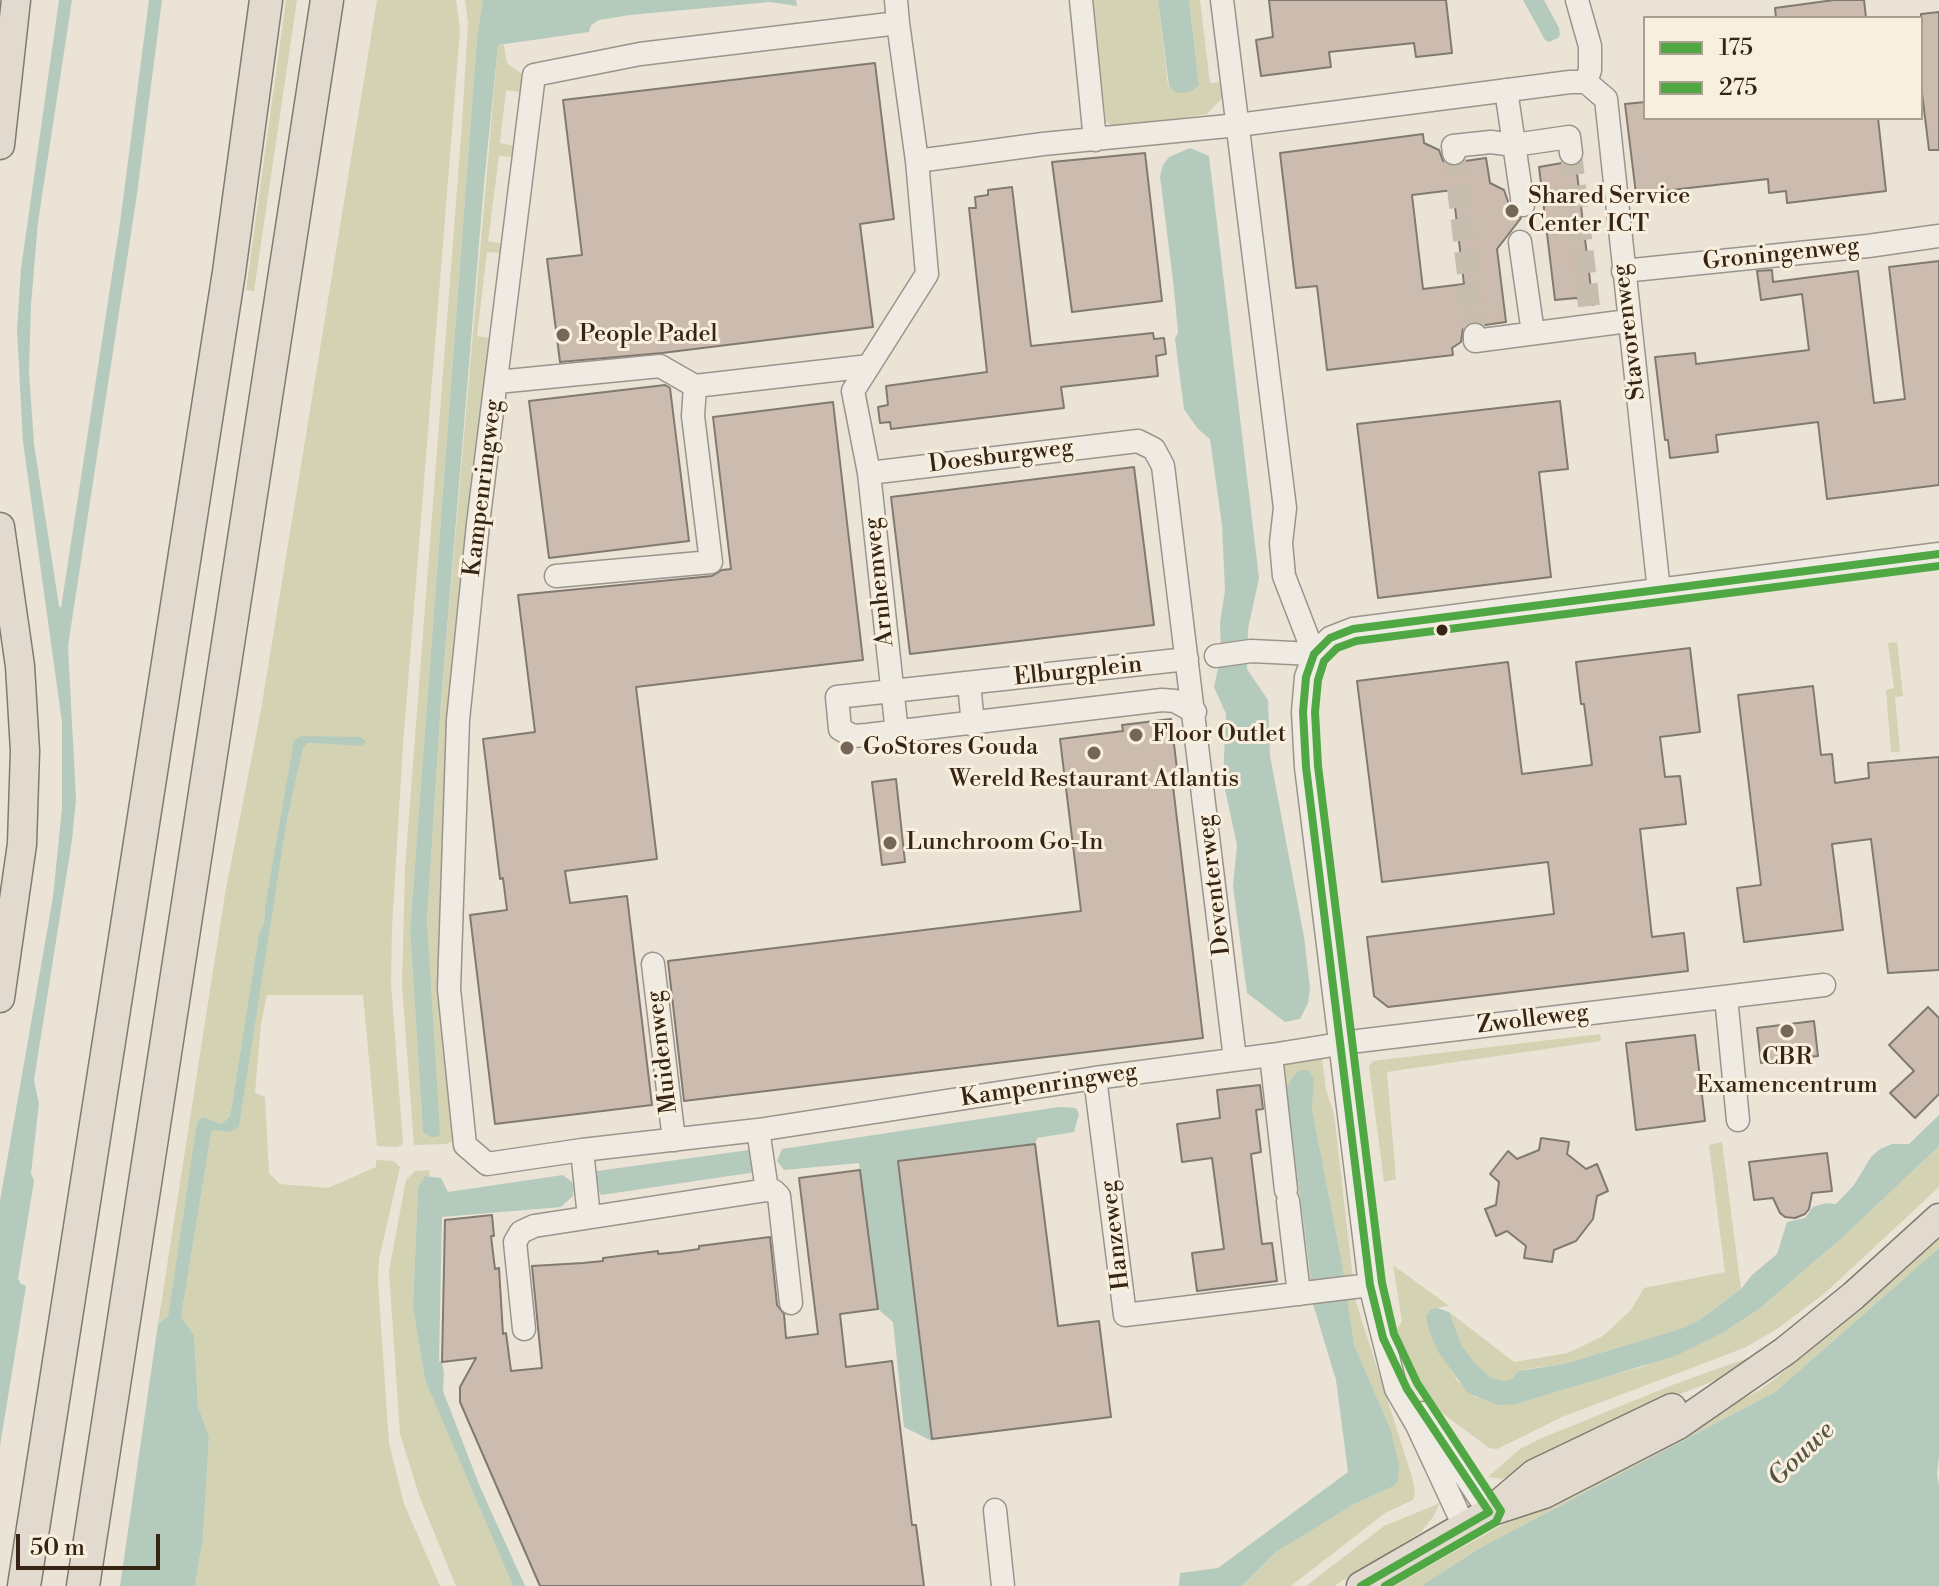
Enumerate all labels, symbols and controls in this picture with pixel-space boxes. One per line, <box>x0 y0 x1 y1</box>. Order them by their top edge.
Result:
legend <box>1643 16 1923 120</box>
text: 175 <box>1719 33 1753 63</box>
text: 275 <box>1719 73 1757 103</box>
place label: Shared Service Center ICT <box>1528 183 1690 239</box>
marker: Shared Service Center ICT <box>1503 202 1521 220</box>
street label: Groningenweg <box>1701 232 1861 278</box>
street label: Stavorenweg <box>1607 262 1653 402</box>
place label: People Padel <box>579 321 718 349</box>
marker: People Padel <box>554 326 572 344</box>
street label: Kampenringweg <box>459 398 509 578</box>
street label: Doesburgweg <box>927 434 1075 480</box>
street label: Arnhemweg <box>859 516 901 648</box>
unlabelled marker <box>1434 622 1450 638</box>
street label: Elburgplein <box>1012 651 1144 693</box>
place label: Floor Outlet <box>1152 721 1286 749</box>
marker: Floor Outlet <box>1127 726 1145 744</box>
place label: GoStores Gouda <box>863 734 1038 762</box>
marker: GoStores Gouda <box>838 739 856 757</box>
marker: Wereld Restaurant Atlantis <box>1085 744 1103 762</box>
place label: Wereld Restaurant Atlantis <box>949 766 1239 794</box>
street label: Deventerweg <box>1192 813 1238 957</box>
place label: Lunchroom Go-In <box>906 829 1103 857</box>
marker: Lunchroom Go-In <box>881 834 899 852</box>
street label: Muidenweg <box>641 989 685 1115</box>
street label: Zwolleweg <box>1476 999 1590 1041</box>
marker: CBR Examencentrum <box>1778 1022 1796 1040</box>
place label: CBR Examencentrum <box>1696 1044 1878 1100</box>
street label: Kampenringweg <box>959 1058 1139 1114</box>
street label: Hanzeweg <box>1095 1179 1137 1291</box>
water label: Gouwe <box>1762 1416 1842 1494</box>
scale bar <box>20 1518 164 1568</box>
text: 50 m <box>30 1533 85 1563</box>

